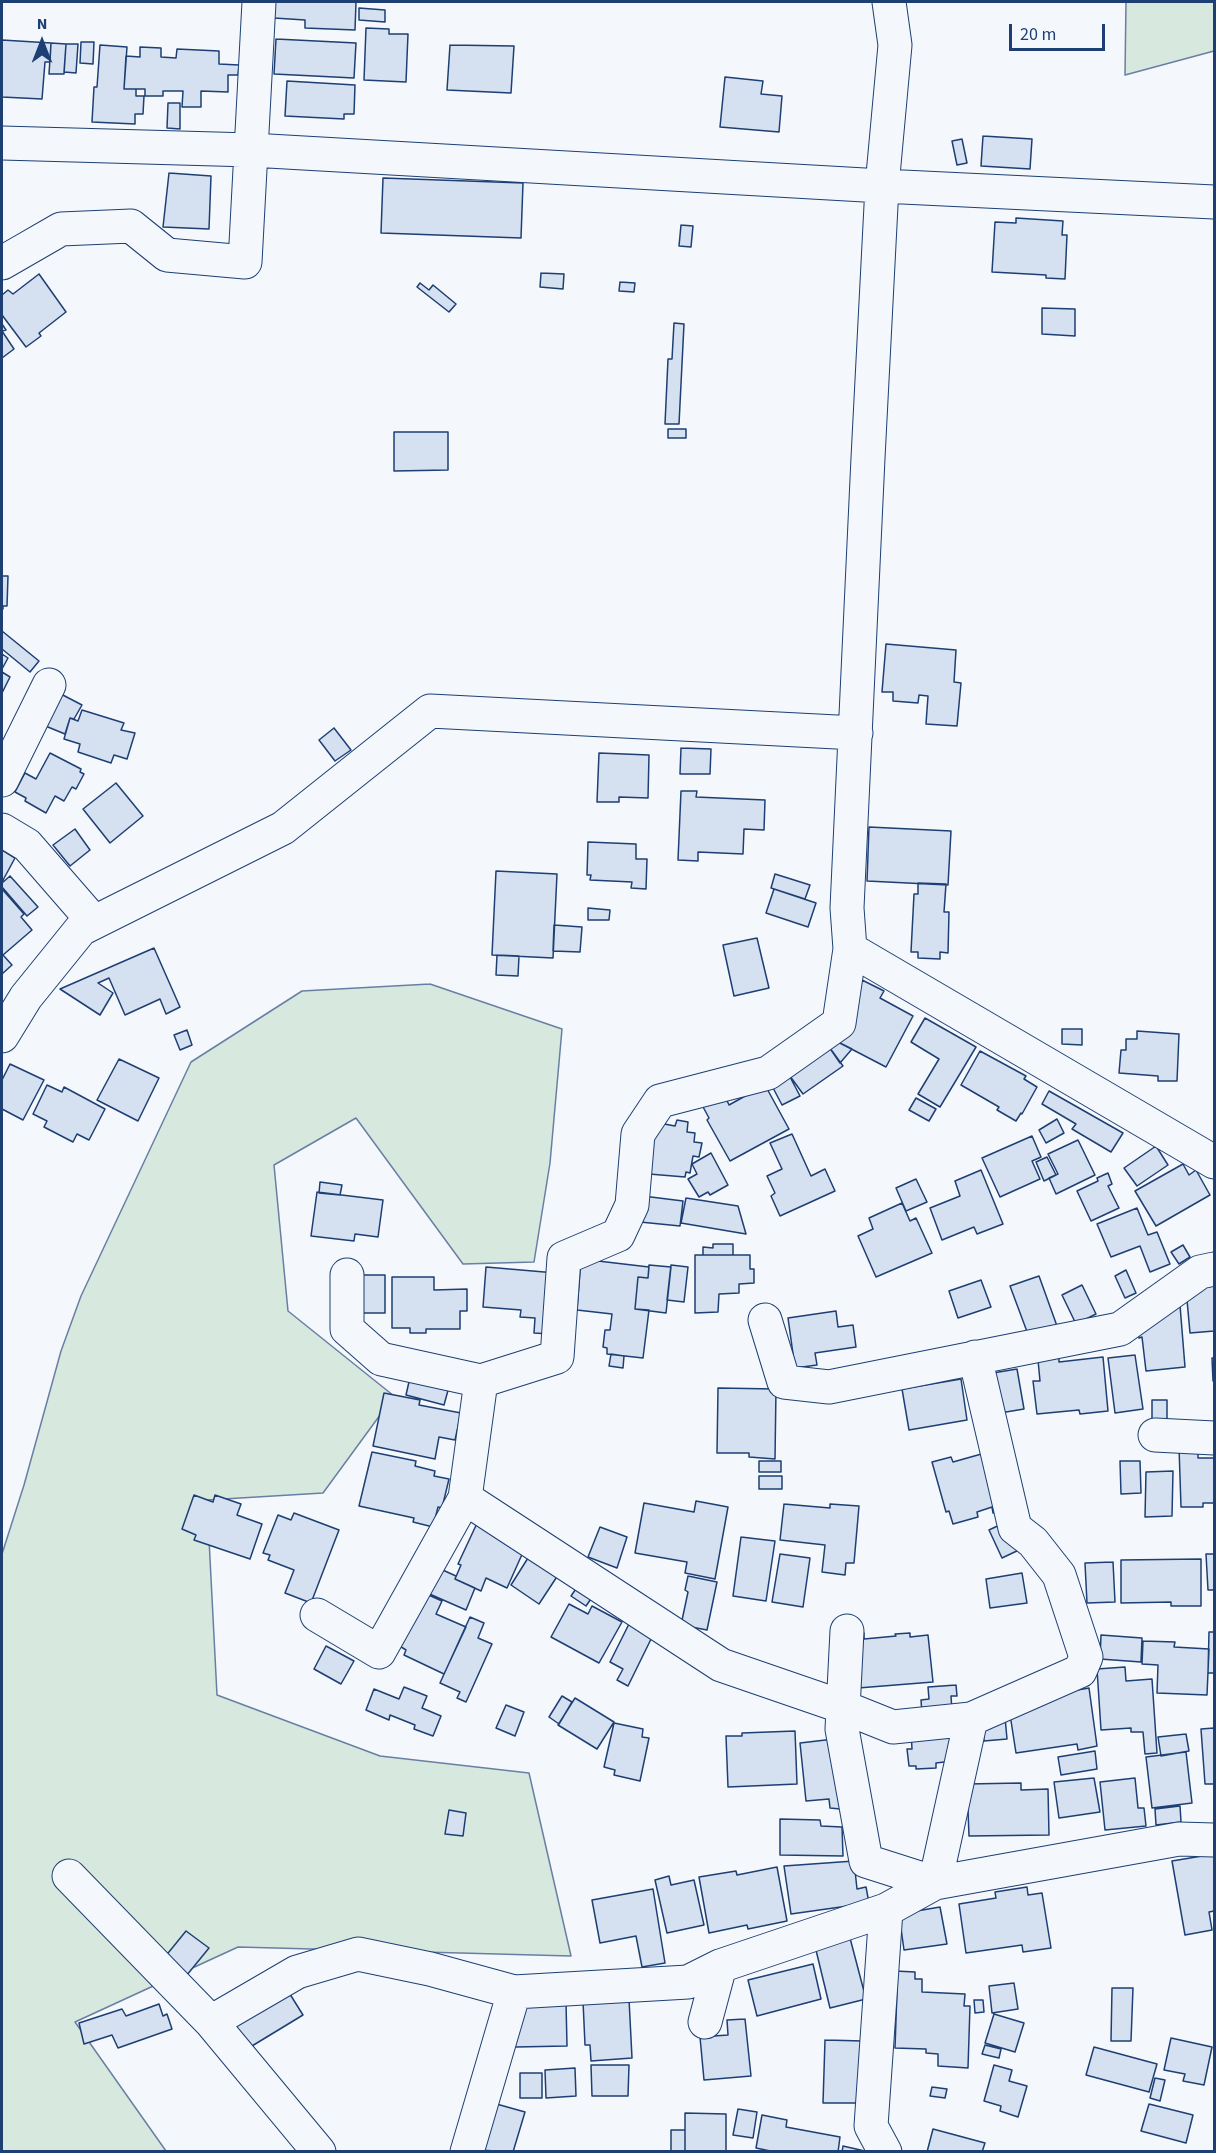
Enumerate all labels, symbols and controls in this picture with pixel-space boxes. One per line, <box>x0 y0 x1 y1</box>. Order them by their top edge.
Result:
north arrow <box>12 12 72 72</box>
scale bar <box>1012 12 1108 50</box>
text: N <box>37 13 47 35</box>
text: 20 m <box>1020 22 1056 47</box>

